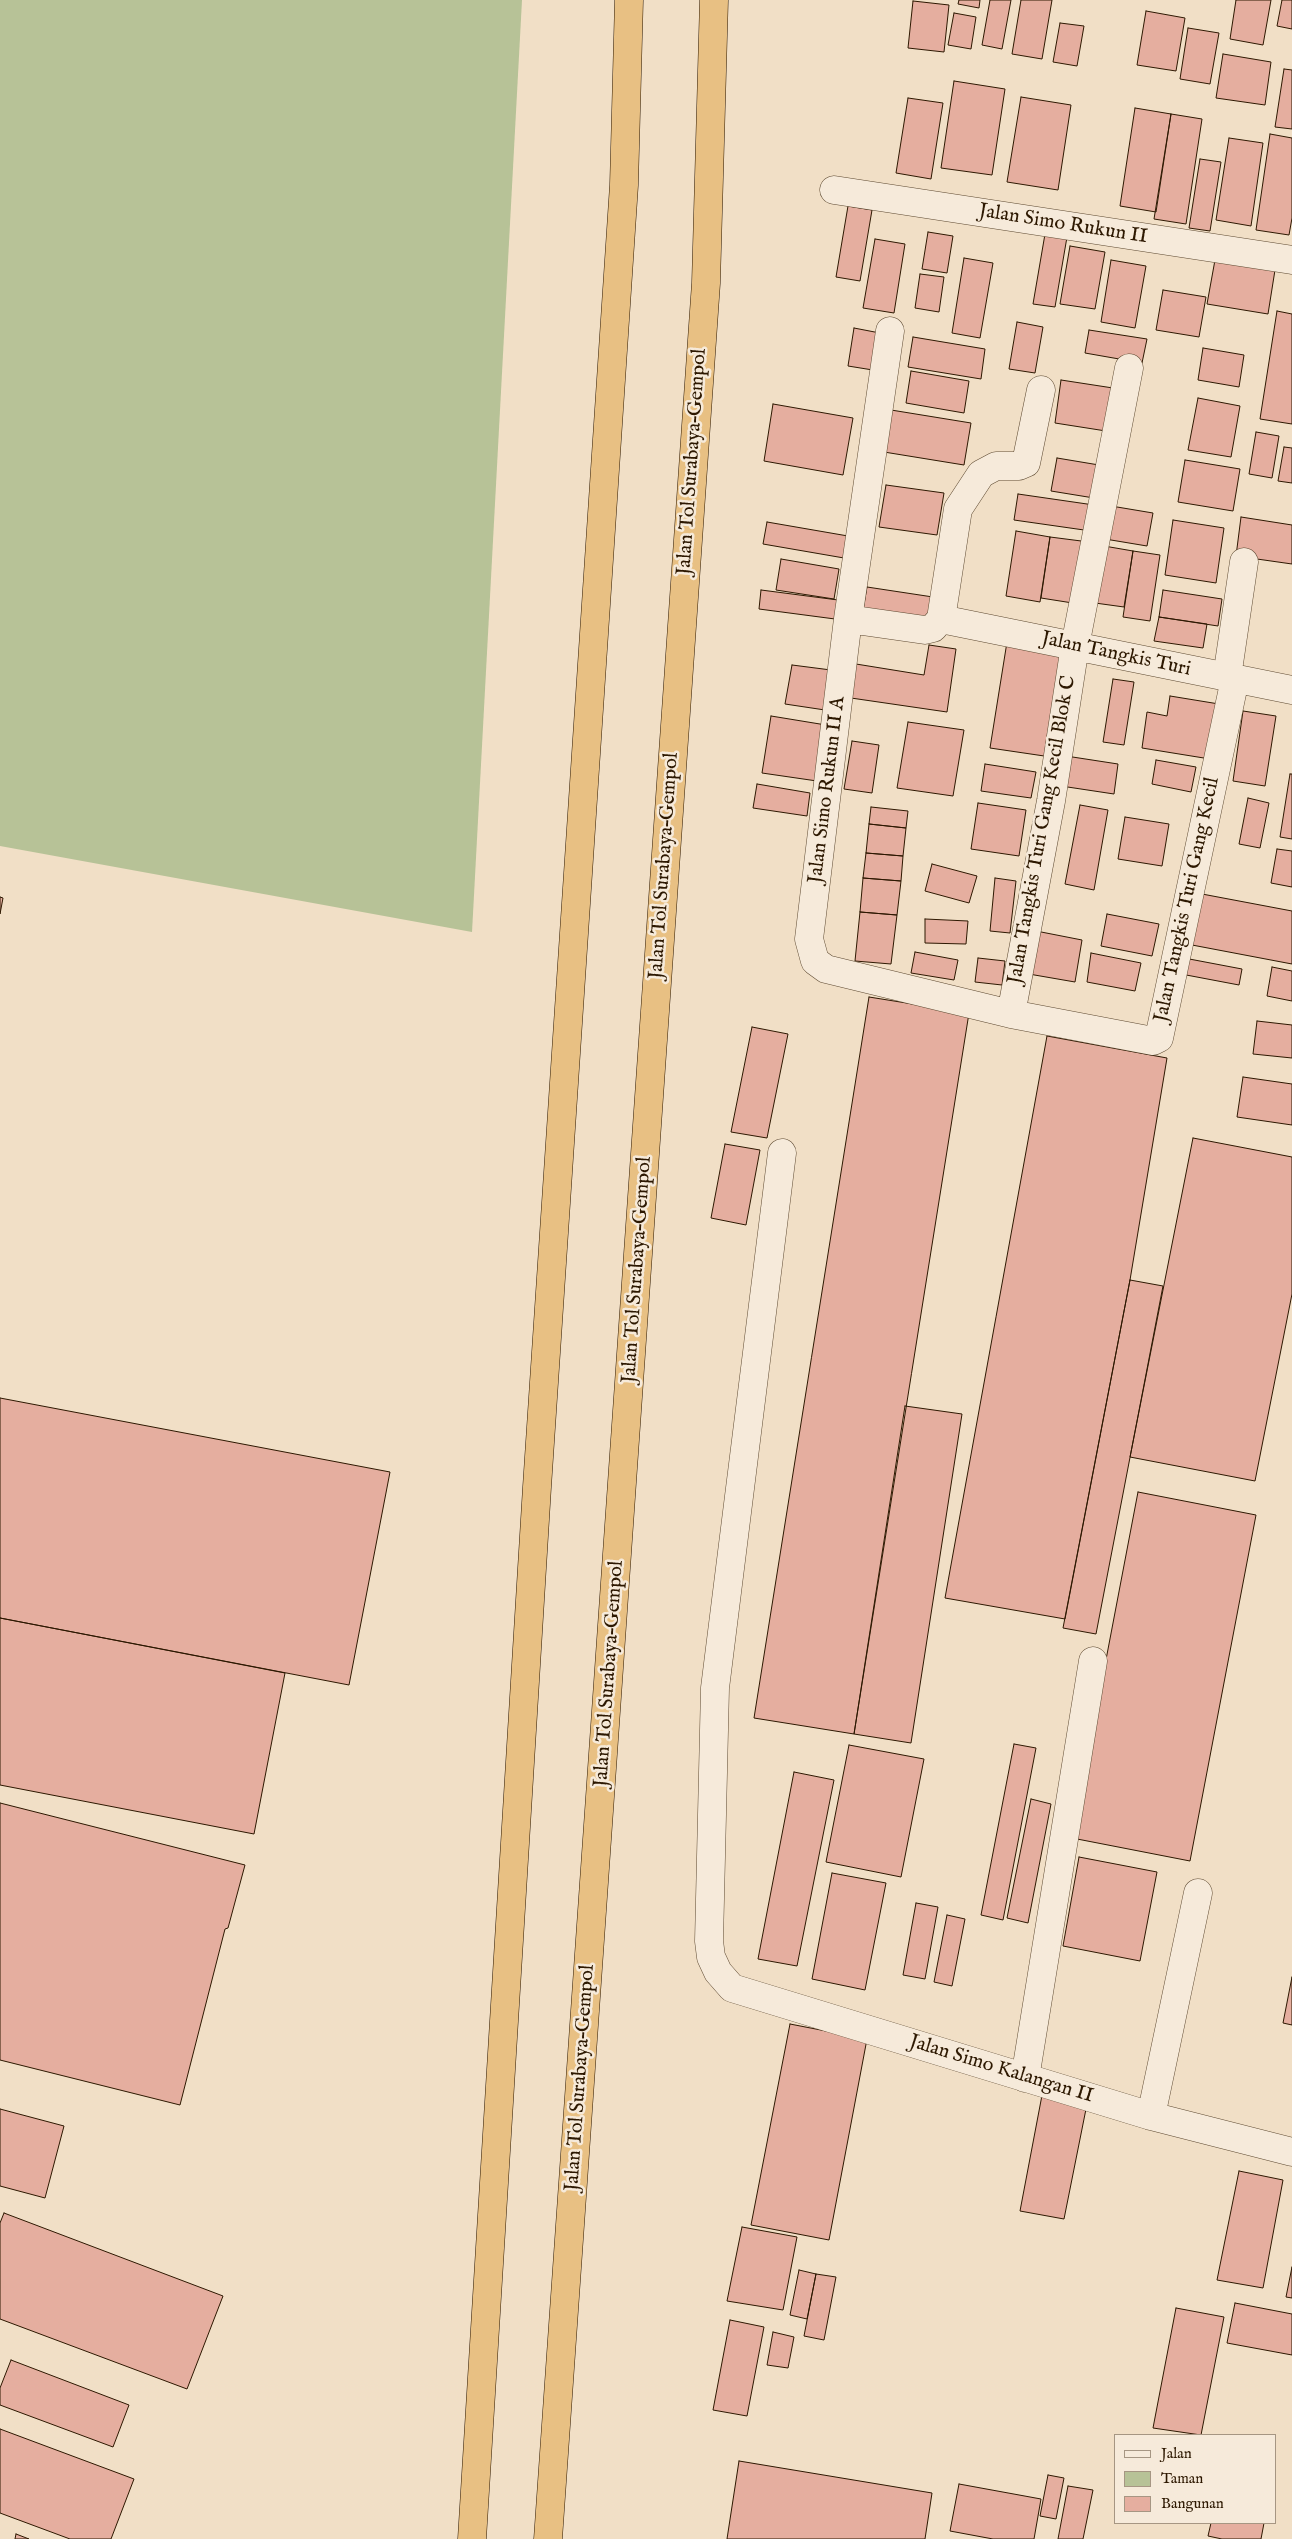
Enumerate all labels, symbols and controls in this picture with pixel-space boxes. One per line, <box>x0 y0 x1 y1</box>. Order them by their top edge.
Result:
street label: Jalan Simo Rukun II <box>977 200 1149 250</box>
street label: Jalan Tol Surabaya–Gempol <box>673 348 713 576</box>
street label: Jalan Tangkis Turi <box>1039 627 1193 683</box>
street label: Jalan Tangkis Turi Gang Kecil Blok C <box>1004 674 1082 986</box>
street label: Jalan Simo Rukun II A <box>805 695 851 885</box>
street label: Jalan Tol Surabaya–Gempol <box>645 752 685 980</box>
street label: Jalan Tangkis Turi Gang Kecil <box>1150 775 1226 1025</box>
street label: Jalan Tol Surabaya–Gempol <box>618 1156 658 1384</box>
street label: Jalan Tol Surabaya–Gempol <box>590 1560 630 1788</box>
street label: Jalan Tol Surabaya–Gempol <box>561 1964 601 2192</box>
street label: Jalan Simo Kalangan II <box>906 2031 1096 2109</box>
legend <box>1114 2434 1277 2524</box>
text: Jalan <box>1161 2444 1192 2463</box>
text: Taman <box>1161 2469 1203 2488</box>
text: Bangunan <box>1161 2494 1224 2513</box>

